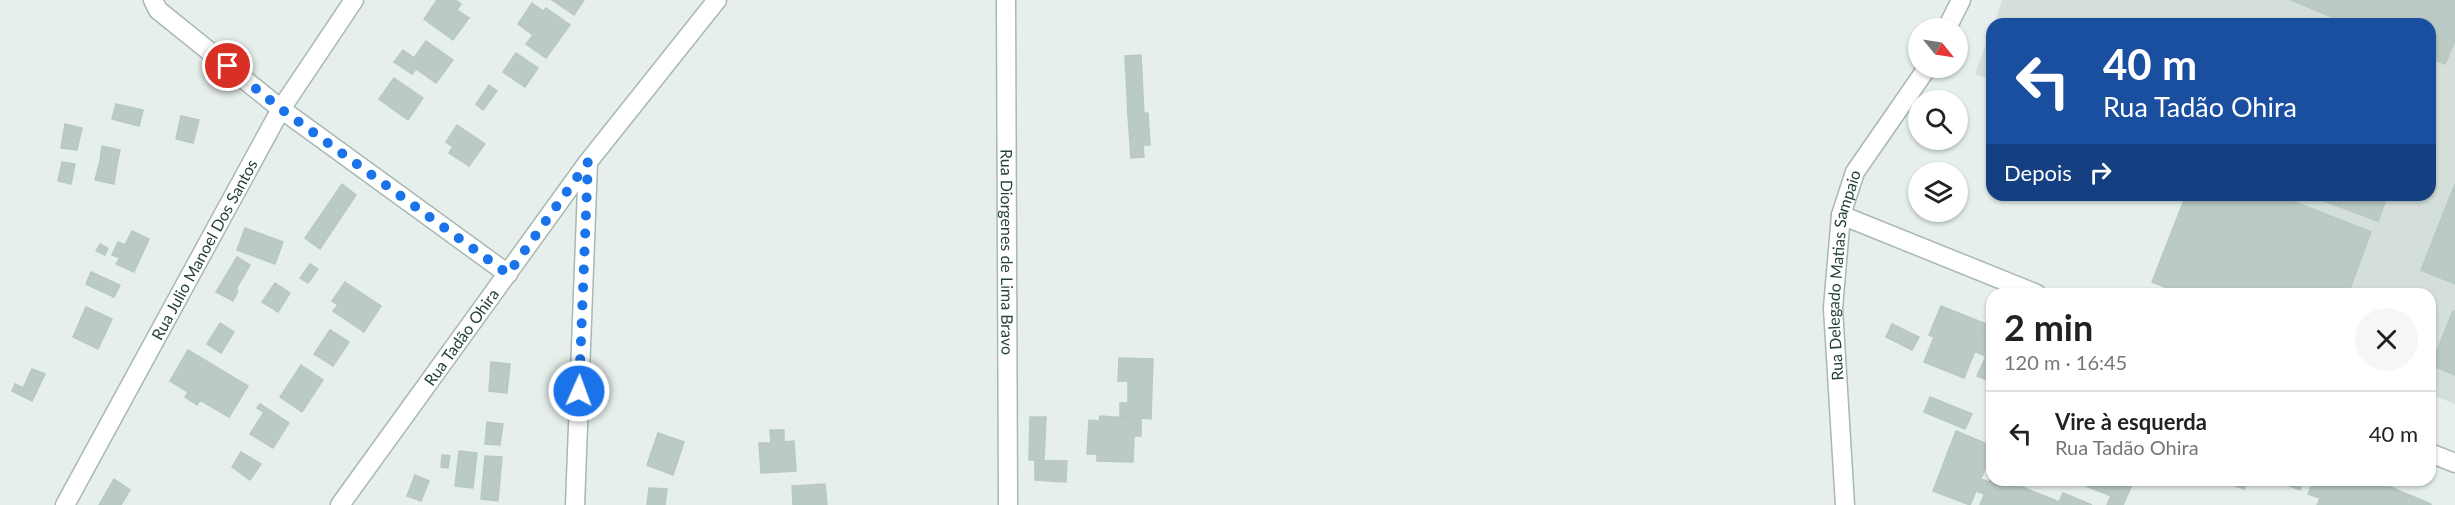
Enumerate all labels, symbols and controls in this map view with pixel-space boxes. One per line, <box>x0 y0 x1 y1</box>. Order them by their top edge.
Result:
north arrow <box>1908 18 1968 78</box>
map controls <box>1908 18 1968 222</box>
text: 40 m <box>2103 39 2197 89</box>
pin <box>202 40 253 91</box>
icon: left <box>2004 42 2082 120</box>
icon: arrive <box>211 49 244 82</box>
button: search <box>1908 90 1968 150</box>
text: Rua Tadão Ohira <box>2103 90 2297 123</box>
street label: Rua Diorgenes de Lima Bravo <box>998 149 1017 355</box>
street label: Rua Julio Manoel Dos Santos <box>147 156 261 343</box>
icon: right <box>2084 156 2117 189</box>
text: Depois <box>2004 159 2072 186</box>
button: layers <box>1908 162 1968 222</box>
street label: Rua Delegado Matias Sampaio <box>1823 168 1864 381</box>
street label: Rua Tadão Ohira <box>419 285 502 389</box>
text: 2 min <box>2004 305 2093 349</box>
button: close <box>2355 308 2418 371</box>
text: 120 m · 16:45 <box>2004 350 2127 374</box>
position arrow <box>547 359 611 423</box>
text: Vire à esquerda <box>2055 408 2207 435</box>
icon: left <box>2004 417 2037 450</box>
text: 40 m <box>2369 420 2418 447</box>
text: Rua Tadão Ohira <box>2055 435 2199 459</box>

